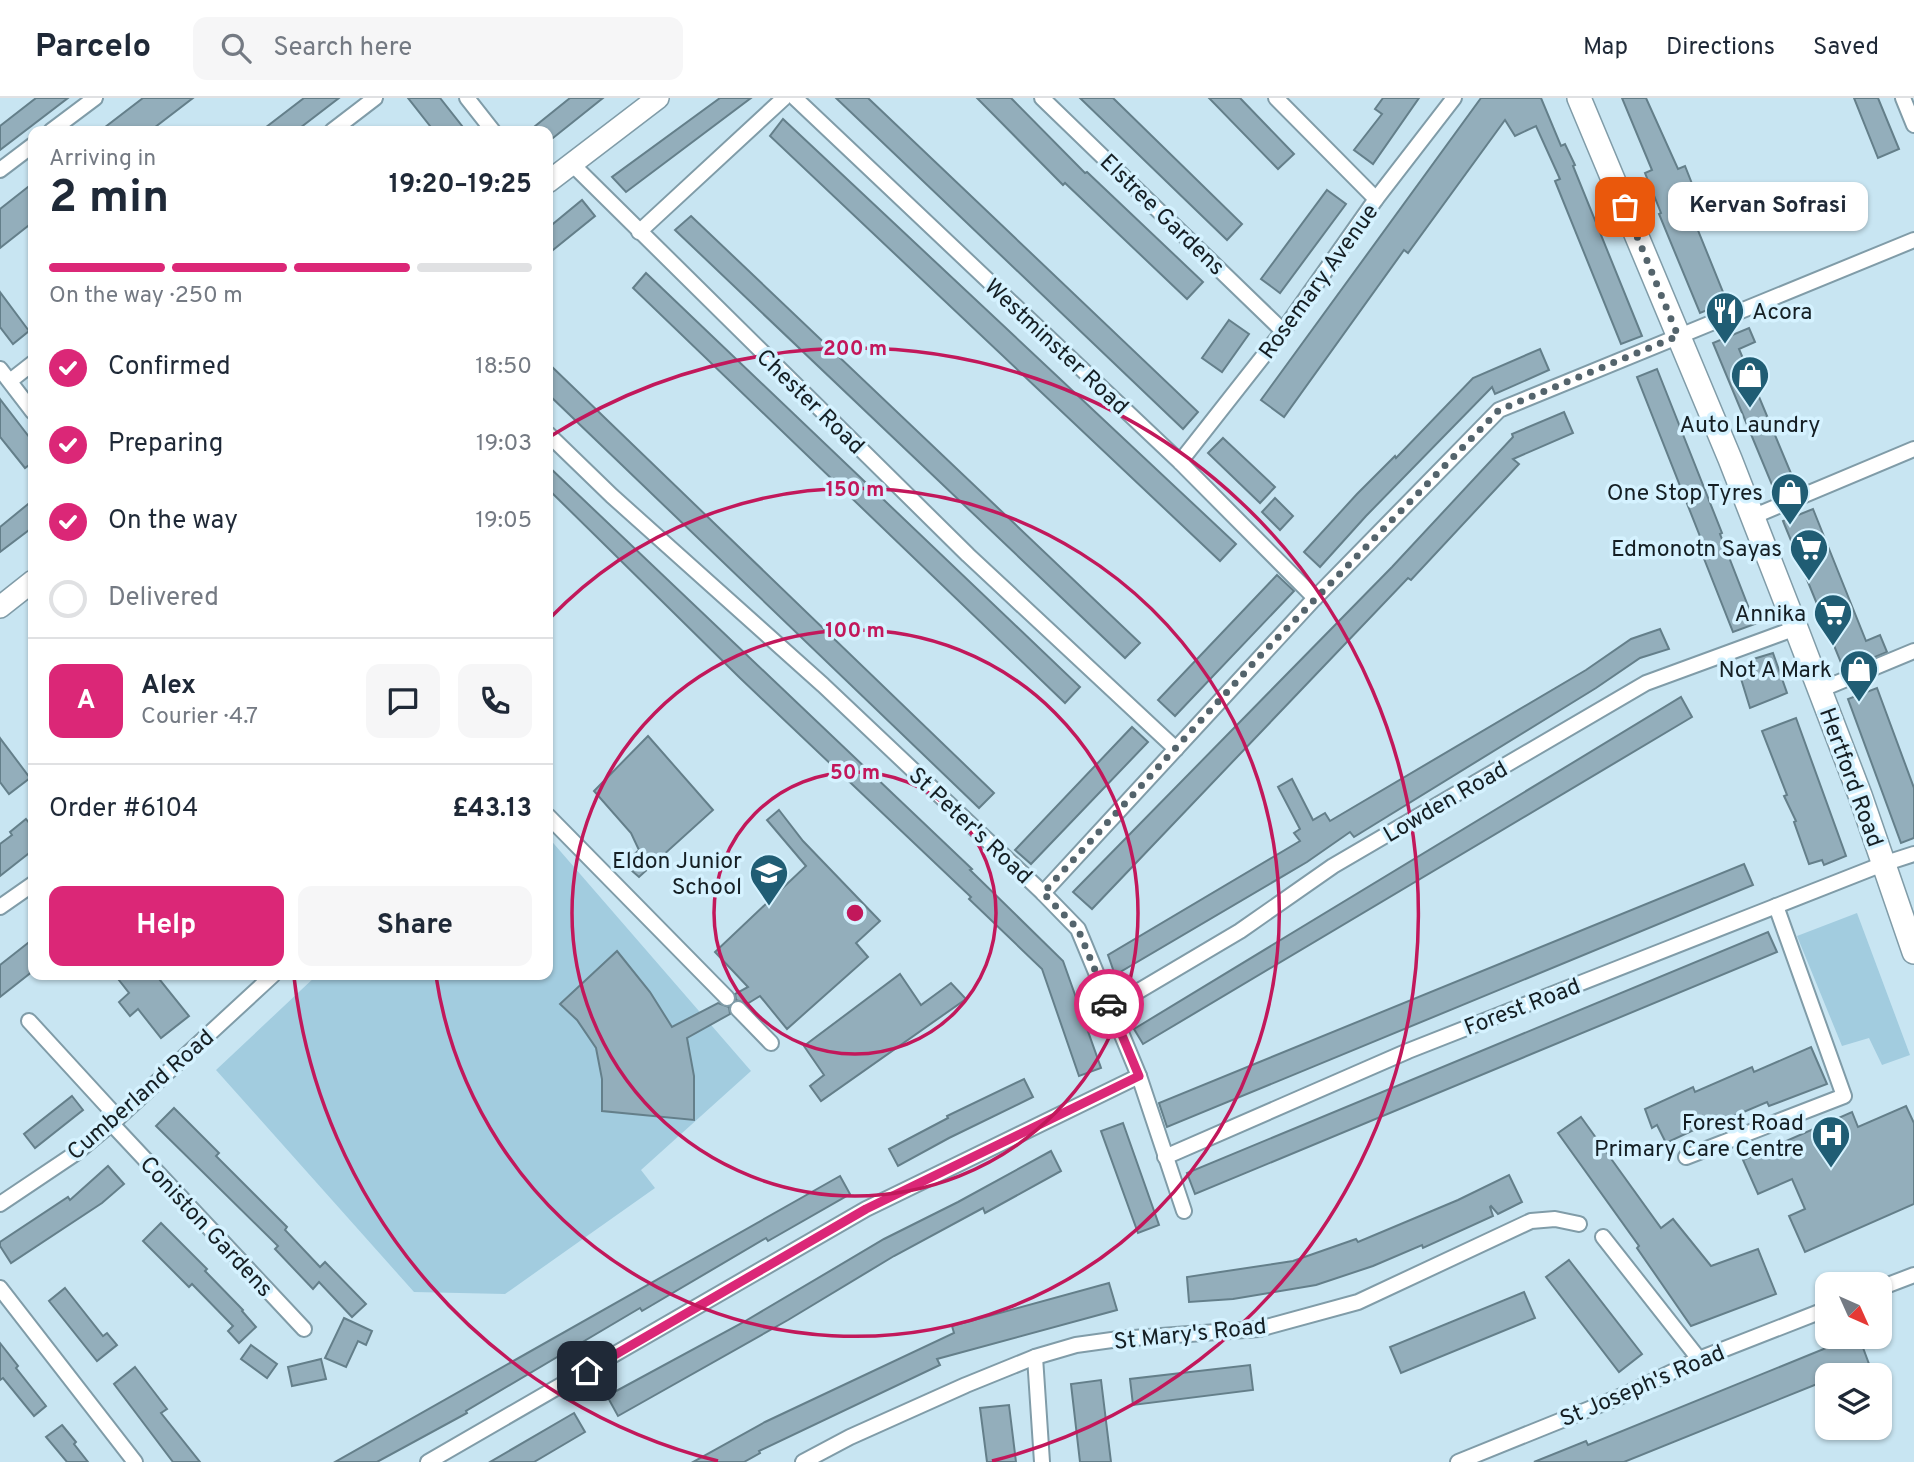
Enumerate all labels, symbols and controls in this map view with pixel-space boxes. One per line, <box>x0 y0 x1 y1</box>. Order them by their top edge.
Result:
search box <box>193 17 683 80</box>
text: Parcelo <box>35 27 151 69</box>
icon: search <box>217 29 255 67</box>
text: Search here <box>273 32 412 65</box>
text: Map <box>1583 33 1628 63</box>
text: Directions <box>1666 33 1775 63</box>
text: Saved <box>1813 33 1879 63</box>
text: Arriving in <box>49 145 156 174</box>
street label: Elstree Gardens <box>1093 149 1230 283</box>
text: 19:20–19:25 <box>389 169 532 202</box>
text: 2 min <box>49 170 169 229</box>
pin <box>1595 177 1655 237</box>
callout: Kervan Sofrasi <box>1667 182 1866 232</box>
icon: bag <box>1606 188 1644 226</box>
text: Kervan Sofrasi <box>1689 192 1847 221</box>
street label: Rosemary Avenue <box>1254 199 1386 366</box>
street label: Westminster Road <box>977 274 1134 422</box>
text: On the way · 250 m <box>49 282 243 311</box>
restaurant icon: Acora <box>1704 290 1746 345</box>
place label: Acora <box>1752 299 1812 328</box>
text: 200 m <box>823 336 887 363</box>
street label: Chester Road <box>749 344 870 462</box>
icon: check <box>49 349 87 387</box>
text: Confirmed <box>108 351 231 384</box>
text: 18:50 <box>475 353 532 382</box>
shop icon: Auto Laundry <box>1729 354 1771 409</box>
place label: Auto Laundry <box>1680 412 1820 441</box>
icon: check <box>49 426 87 464</box>
text: Preparing <box>108 428 223 461</box>
text: 19:03 <box>476 430 532 459</box>
shop icon: One Stop Tyres <box>1769 471 1811 526</box>
text: 150 m <box>826 477 884 504</box>
place label: One Stop Tyres <box>1607 480 1763 509</box>
icon: check <box>49 503 87 541</box>
text: On the way <box>108 505 238 538</box>
text: 19:05 <box>475 507 532 536</box>
supermarket icon: Edmonotn Sayas <box>1788 527 1830 582</box>
place label: Edmonotn Sayas <box>1611 536 1782 565</box>
text: Delivered <box>108 582 219 615</box>
supermarket icon: Annika <box>1812 592 1854 647</box>
place label: Annika <box>1735 601 1806 630</box>
text: 100 m <box>825 618 885 645</box>
shop icon: Not A Mark <box>1838 648 1880 703</box>
place label: Not A Mark <box>1719 657 1832 686</box>
button: chat <box>366 664 440 738</box>
button: phone <box>458 664 532 738</box>
text: Alex <box>141 670 196 703</box>
text: A <box>77 685 95 718</box>
text: Courier · 4.7 <box>141 703 258 732</box>
street label: Hertford Road <box>1811 704 1888 852</box>
street label: Lowden Road <box>1379 756 1514 850</box>
text: 50 m <box>830 760 880 787</box>
street label: St Peter's Road <box>901 762 1037 892</box>
text: Order #6104 <box>49 793 198 826</box>
text: £43.13 <box>452 793 532 826</box>
place label: Eldon Junior School <box>612 848 742 903</box>
school or university icon: Eldon Junior School <box>748 852 790 907</box>
button: Help <box>49 886 284 966</box>
button: Share <box>298 886 532 966</box>
centre of rings <box>843 901 867 925</box>
courier <box>1074 969 1144 1039</box>
street label: Forest Road <box>1461 973 1585 1044</box>
icon: car <box>1090 985 1128 1023</box>
street label: Cumberland Road <box>62 1024 221 1168</box>
place label: Forest Road Primary Care Centre <box>1594 1110 1804 1165</box>
hospital icon: Forest Road Primary Care Centre <box>1810 1114 1852 1169</box>
street label: Coniston Gardens <box>132 1151 278 1304</box>
north arrow <box>1815 1272 1892 1349</box>
map controls <box>1815 1272 1892 1440</box>
street label: St Mary's Road <box>1112 1313 1268 1358</box>
street label: St Joseph's Road <box>1556 1340 1730 1435</box>
pin <box>557 1341 617 1401</box>
icon: home <box>568 1352 606 1390</box>
button: layers <box>1815 1363 1892 1440</box>

